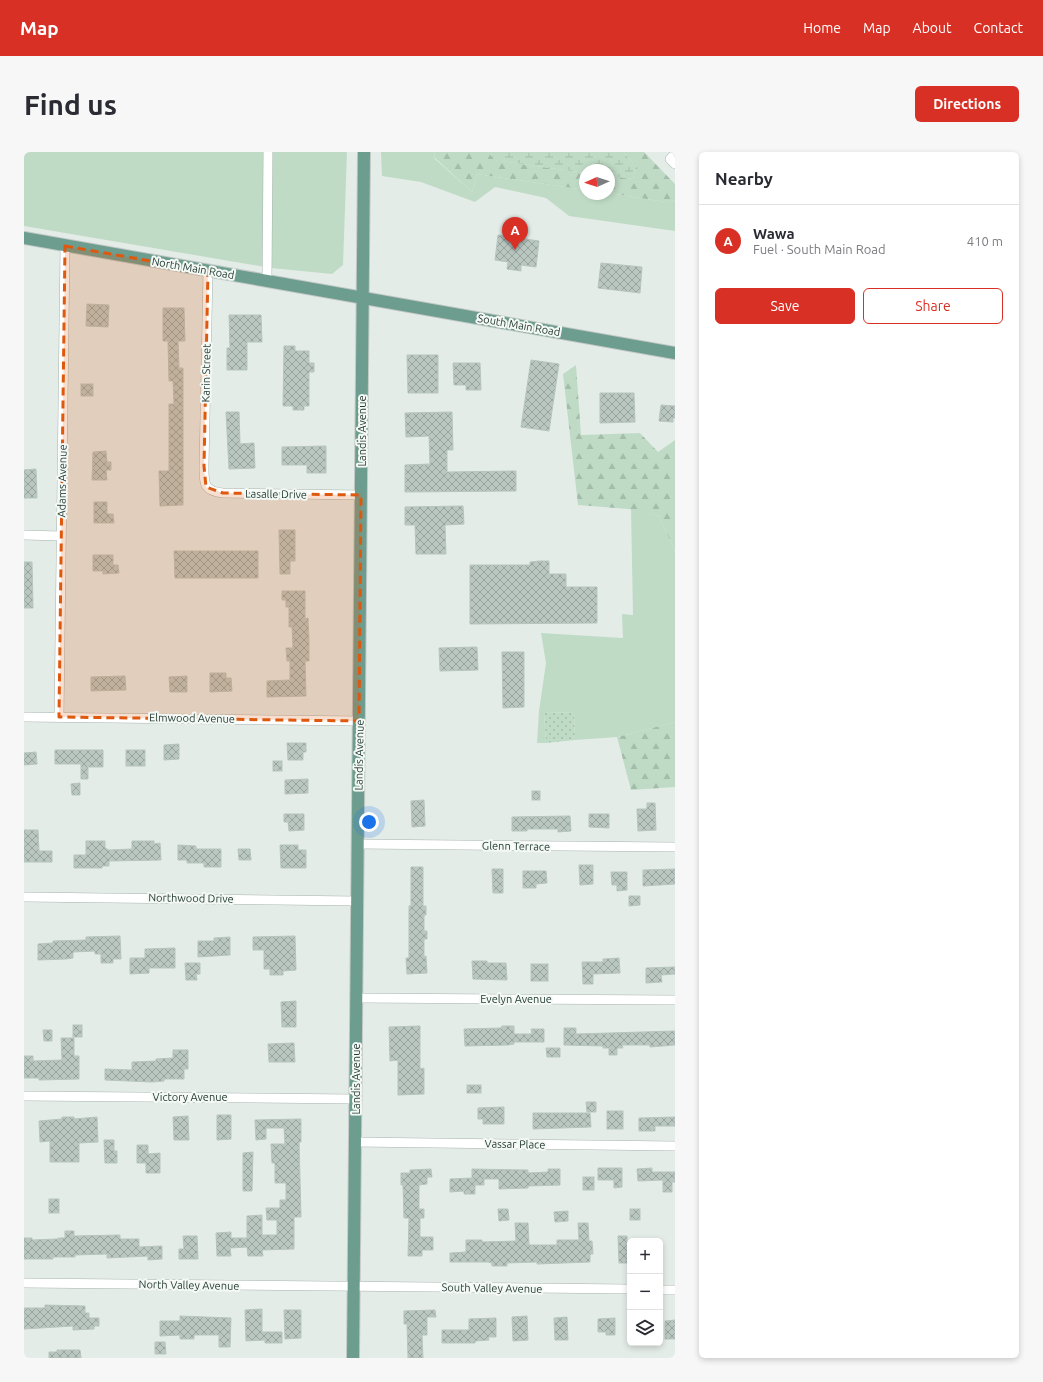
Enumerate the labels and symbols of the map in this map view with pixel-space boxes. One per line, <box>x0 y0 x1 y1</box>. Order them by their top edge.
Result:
north arrow <box>579 164 615 200</box>
pin: A <box>502 217 528 250</box>
street label: North Main Road <box>151 255 235 281</box>
street label: South Main Road <box>477 312 561 338</box>
street label: Karin Street <box>199 343 213 402</box>
street label: Landis Avenue <box>356 395 368 467</box>
street label: Adams Avenue <box>55 444 69 518</box>
street label: Lasalle Drive <box>245 487 307 501</box>
street label: Elmwood Avenue <box>149 711 235 725</box>
street label: Landis Avenue <box>352 719 366 791</box>
your location <box>359 812 379 832</box>
street label: Glenn Terrace <box>482 839 550 853</box>
street label: Northwood Drive <box>148 891 234 905</box>
street label: Evelyn Avenue <box>480 993 552 1005</box>
street label: Landis Avenue <box>350 1043 362 1115</box>
street label: Victory Avenue <box>152 1091 228 1103</box>
street label: Vassar Place <box>485 1137 545 1151</box>
street label: North Valley Avenue <box>139 1278 239 1292</box>
street label: South Valley Avenue <box>442 1281 542 1295</box>

